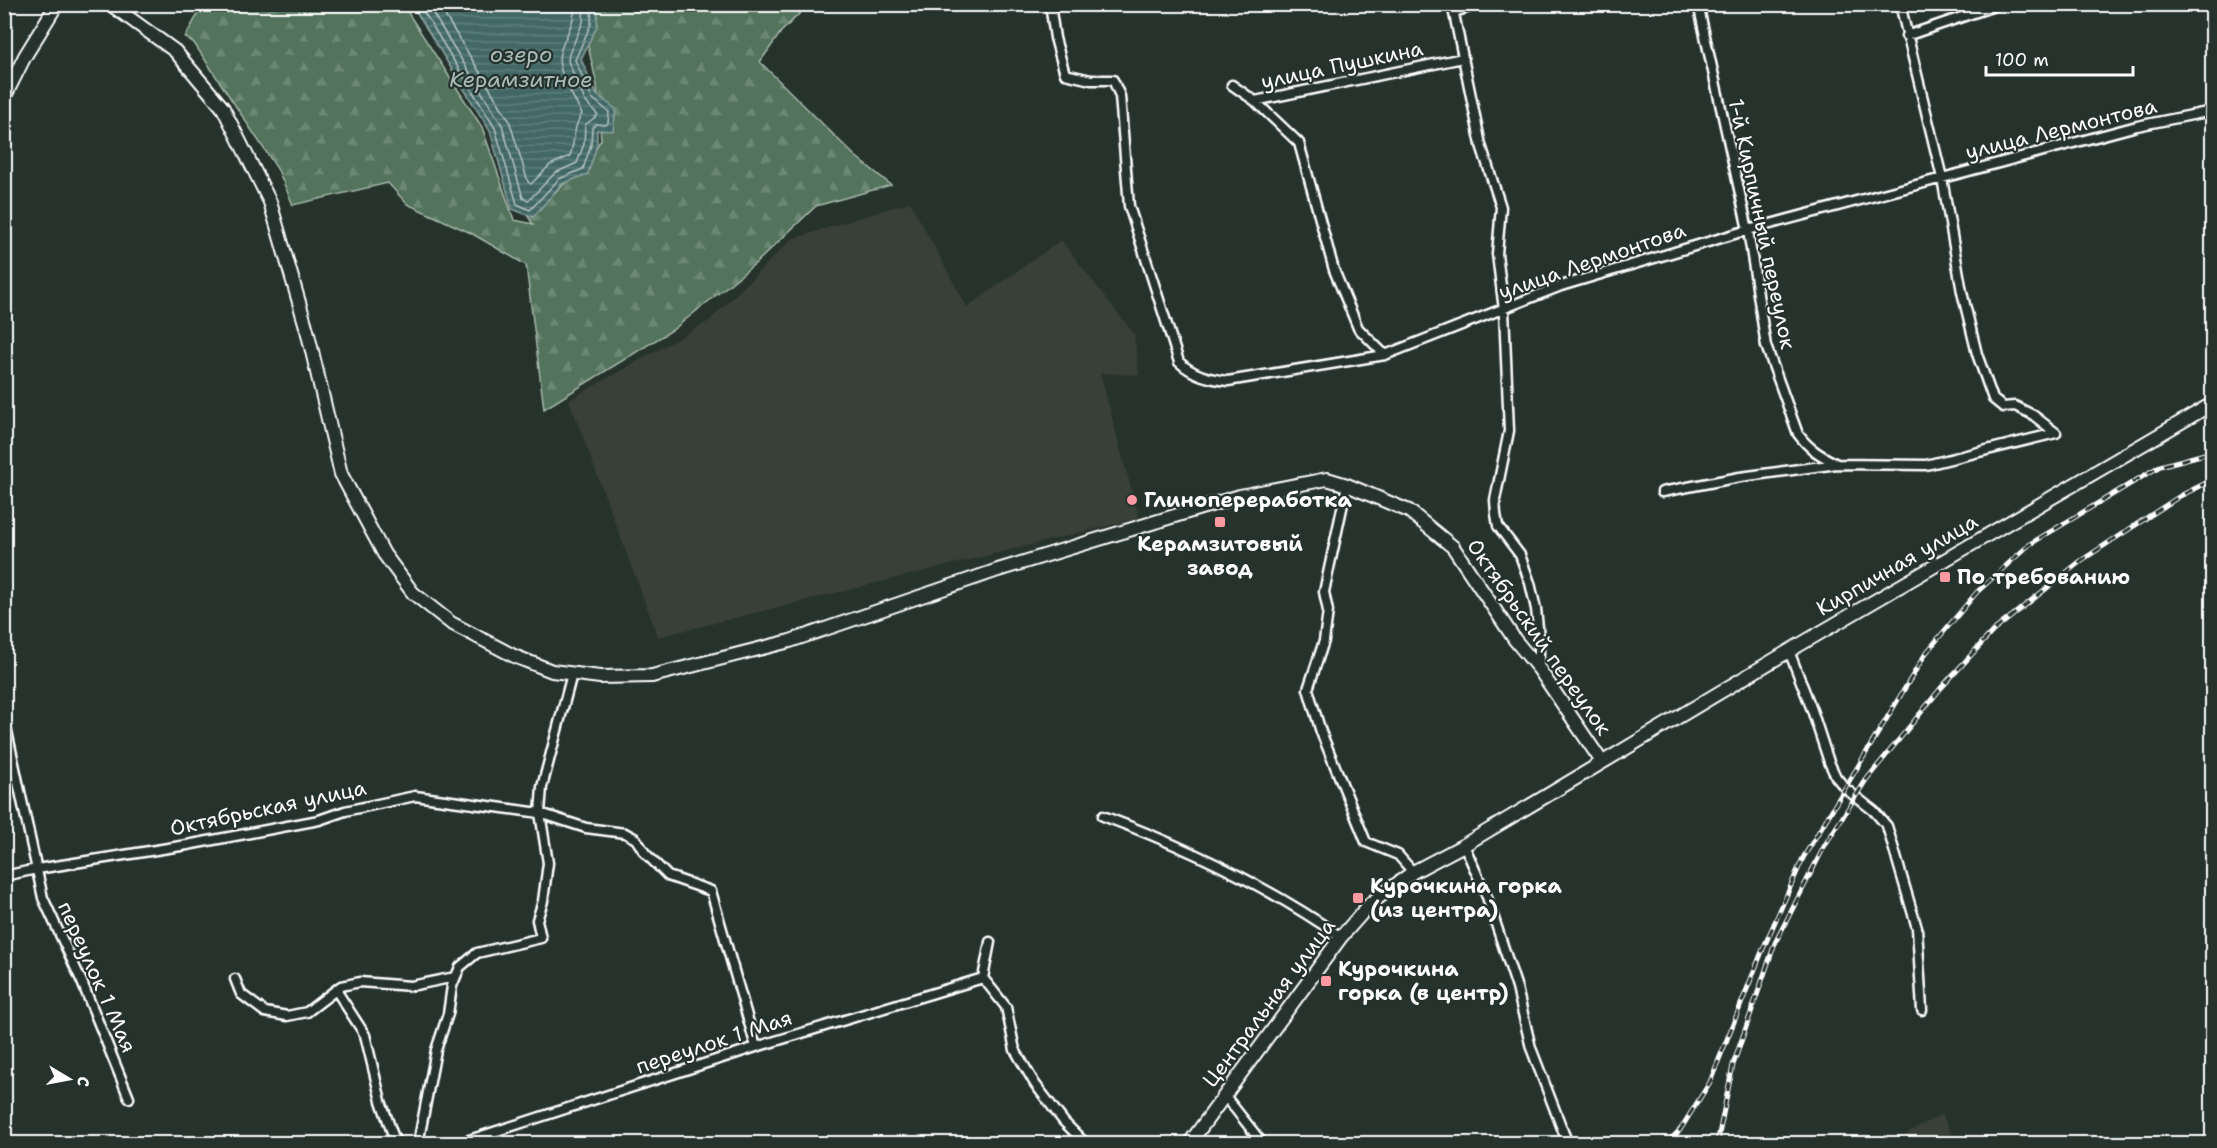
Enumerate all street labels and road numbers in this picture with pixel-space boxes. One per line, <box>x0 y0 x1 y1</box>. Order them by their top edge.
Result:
street label: улица Пушкина <box>1258 34 1426 96</box>
street label: улица Лермонтова <box>1962 92 2160 166</box>
street label: 1-й Кирпичный переулок <box>1722 96 1802 352</box>
street label: улица Лермонтова <box>1495 216 1689 306</box>
street label: Кирпичная улица <box>1811 507 1983 623</box>
street label: Октябрьский переулок <box>1460 533 1618 741</box>
street label: Октябрьская улица <box>167 774 369 842</box>
street label: переулок 1 Мая <box>51 897 143 1057</box>
street label: Центральная улица <box>1196 913 1342 1093</box>
street label: переулок 1 Мая <box>632 1004 796 1080</box>

